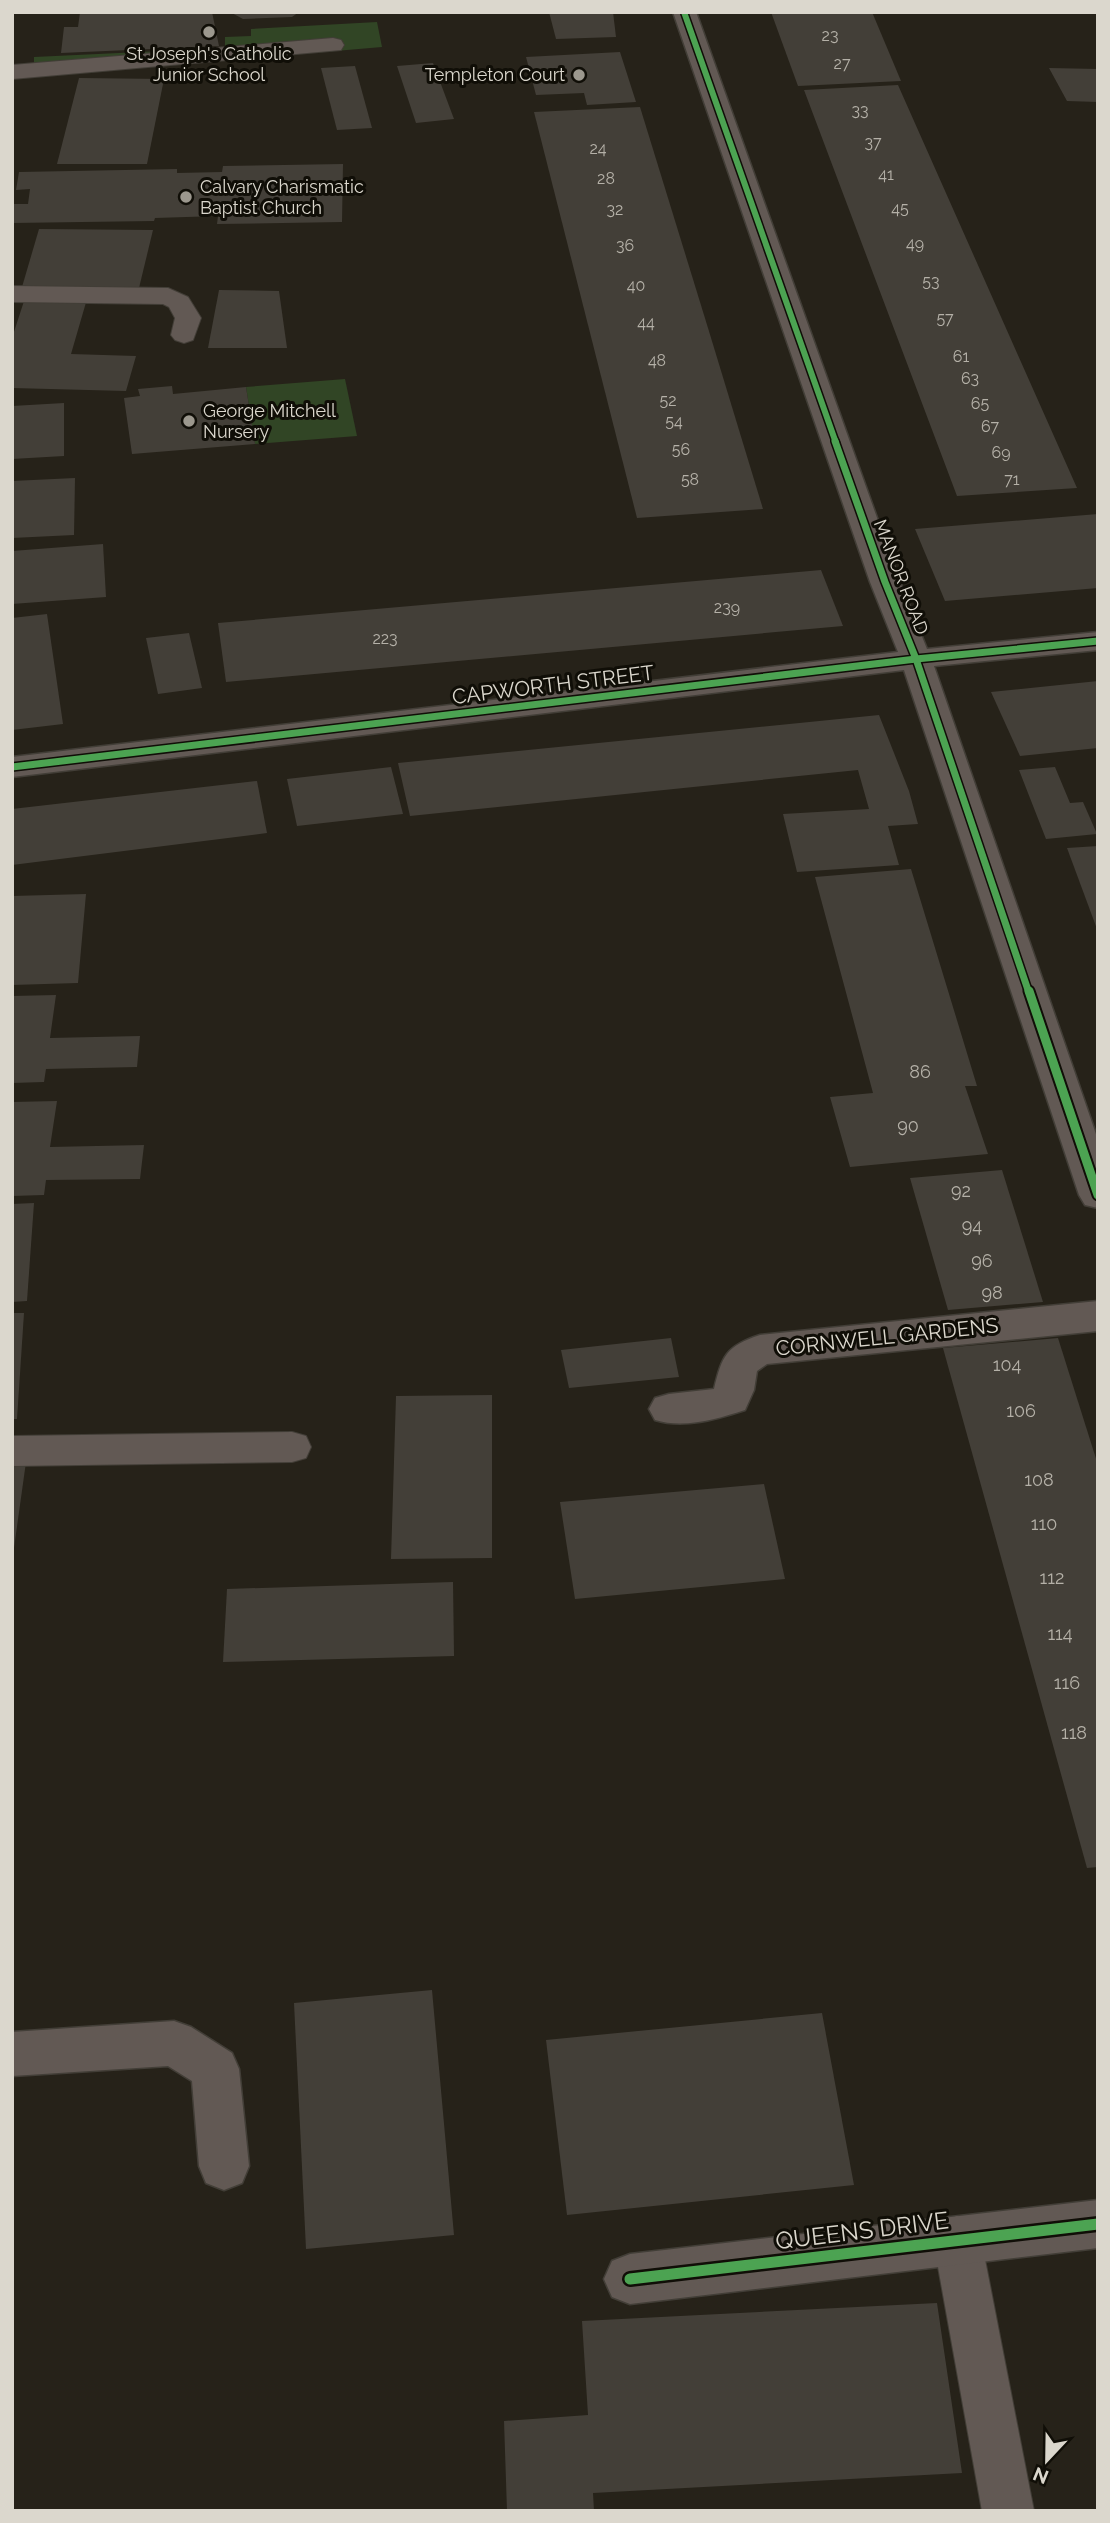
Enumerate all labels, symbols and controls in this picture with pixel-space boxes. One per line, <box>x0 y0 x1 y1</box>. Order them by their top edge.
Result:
marker: St Joseph's Catholic Junior School <box>201 24 217 40</box>
house number: 23 <box>822 26 838 45</box>
place label: St Joseph's Catholic Junior School <box>126 43 292 85</box>
house number: 27 <box>834 54 851 73</box>
place label: Templeton Court <box>425 64 565 85</box>
marker: Templeton Court <box>571 67 587 83</box>
house number: 33 <box>851 101 869 120</box>
house number: 37 <box>864 133 882 152</box>
house number: 24 <box>589 139 607 158</box>
house number: 41 <box>878 165 894 184</box>
house number: 28 <box>597 169 615 188</box>
place label: Calvary Charismatic Baptist Church <box>200 176 364 218</box>
marker: Calvary Charismatic Baptist Church <box>178 189 194 205</box>
house number: 45 <box>891 199 909 218</box>
house number: 32 <box>607 200 623 219</box>
house number: 49 <box>906 234 924 253</box>
house number: 36 <box>616 236 634 255</box>
house number: 53 <box>922 272 940 291</box>
house number: 40 <box>627 276 645 295</box>
house number: 57 <box>936 309 954 328</box>
house number: 44 <box>637 313 655 332</box>
house number: 61 <box>953 347 969 366</box>
house number: 48 <box>648 351 666 370</box>
house number: 63 <box>961 369 979 388</box>
house number: 52 <box>659 391 677 410</box>
house number: 65 <box>971 394 989 413</box>
place label: George Mitchell Nursery <box>203 400 336 442</box>
house number: 54 <box>665 412 683 431</box>
marker: George Mitchell Nursery <box>181 413 197 429</box>
house number: 67 <box>981 417 1000 436</box>
house number: 56 <box>672 440 690 459</box>
house number: 69 <box>991 443 1011 462</box>
house number: 58 <box>681 470 699 489</box>
house number: 71 <box>1004 470 1020 489</box>
street label: MANOR ROAD <box>870 516 933 637</box>
house number: 239 <box>714 598 740 617</box>
house number: 223 <box>372 629 398 648</box>
street label: CAPWORTH STREET <box>451 660 656 709</box>
house number: 86 <box>909 1061 931 1082</box>
house number: 90 <box>897 1115 919 1136</box>
house number: 92 <box>951 1180 971 1201</box>
house number: 94 <box>962 1215 982 1236</box>
house number: 96 <box>971 1250 993 1271</box>
house number: 98 <box>981 1282 1003 1303</box>
street label: CORNWELL GARDENS <box>774 1312 1000 1361</box>
house number: 104 <box>993 1354 1021 1375</box>
house number: 106 <box>1006 1400 1036 1421</box>
house number: 108 <box>1024 1469 1054 1490</box>
house number: 110 <box>1031 1513 1057 1534</box>
house number: 112 <box>1040 1567 1064 1588</box>
house number: 114 <box>1047 1623 1073 1644</box>
house number: 116 <box>1054 1672 1080 1693</box>
house number: 118 <box>1061 1722 1087 1743</box>
street label: QUEENS DRIVE <box>774 2205 950 2256</box>
north arrow <box>1012 2425 1082 2495</box>
text: N <box>1030 2463 1051 2489</box>

